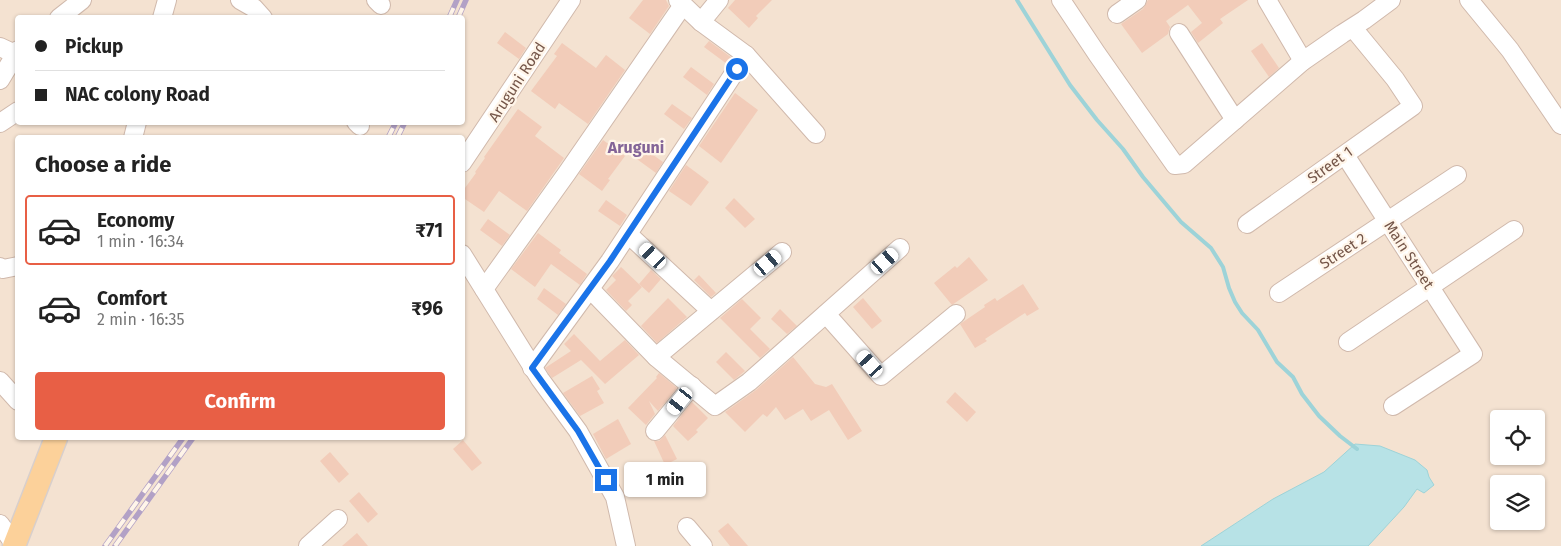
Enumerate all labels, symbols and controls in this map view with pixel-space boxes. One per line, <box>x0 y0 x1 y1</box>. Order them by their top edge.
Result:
text: Pickup <box>65 35 123 58</box>
street label: Aruguni Road <box>485 39 549 125</box>
route start <box>726 58 748 80</box>
text: NAC colony Road <box>65 83 210 106</box>
district label: Aruguni <box>607 138 664 157</box>
street label: Street 1 <box>1304 143 1356 187</box>
text: Choose a ride <box>35 151 171 178</box>
icon: car <box>37 208 82 253</box>
text: Economy <box>97 209 174 232</box>
street label: Main Street <box>1380 218 1438 293</box>
text: ₹71 <box>415 219 443 242</box>
street label: Street 2 <box>1316 229 1370 273</box>
text: 1 min · 16:34 <box>97 232 184 251</box>
car <box>636 240 669 272</box>
car <box>868 245 901 277</box>
car <box>751 248 784 278</box>
icon: car <box>37 286 82 331</box>
text: Comfort <box>97 287 167 310</box>
text: ₹96 <box>411 297 443 320</box>
text: 2 min · 16:35 <box>97 310 185 329</box>
car <box>854 348 885 380</box>
button: Confirm <box>35 372 445 430</box>
car <box>664 385 695 417</box>
map controls <box>1490 410 1545 530</box>
button: locate <box>1490 410 1545 465</box>
callout: 1 min <box>624 462 706 498</box>
route end <box>595 469 617 491</box>
text: 1 min <box>646 470 684 489</box>
button: layers <box>1490 475 1545 530</box>

